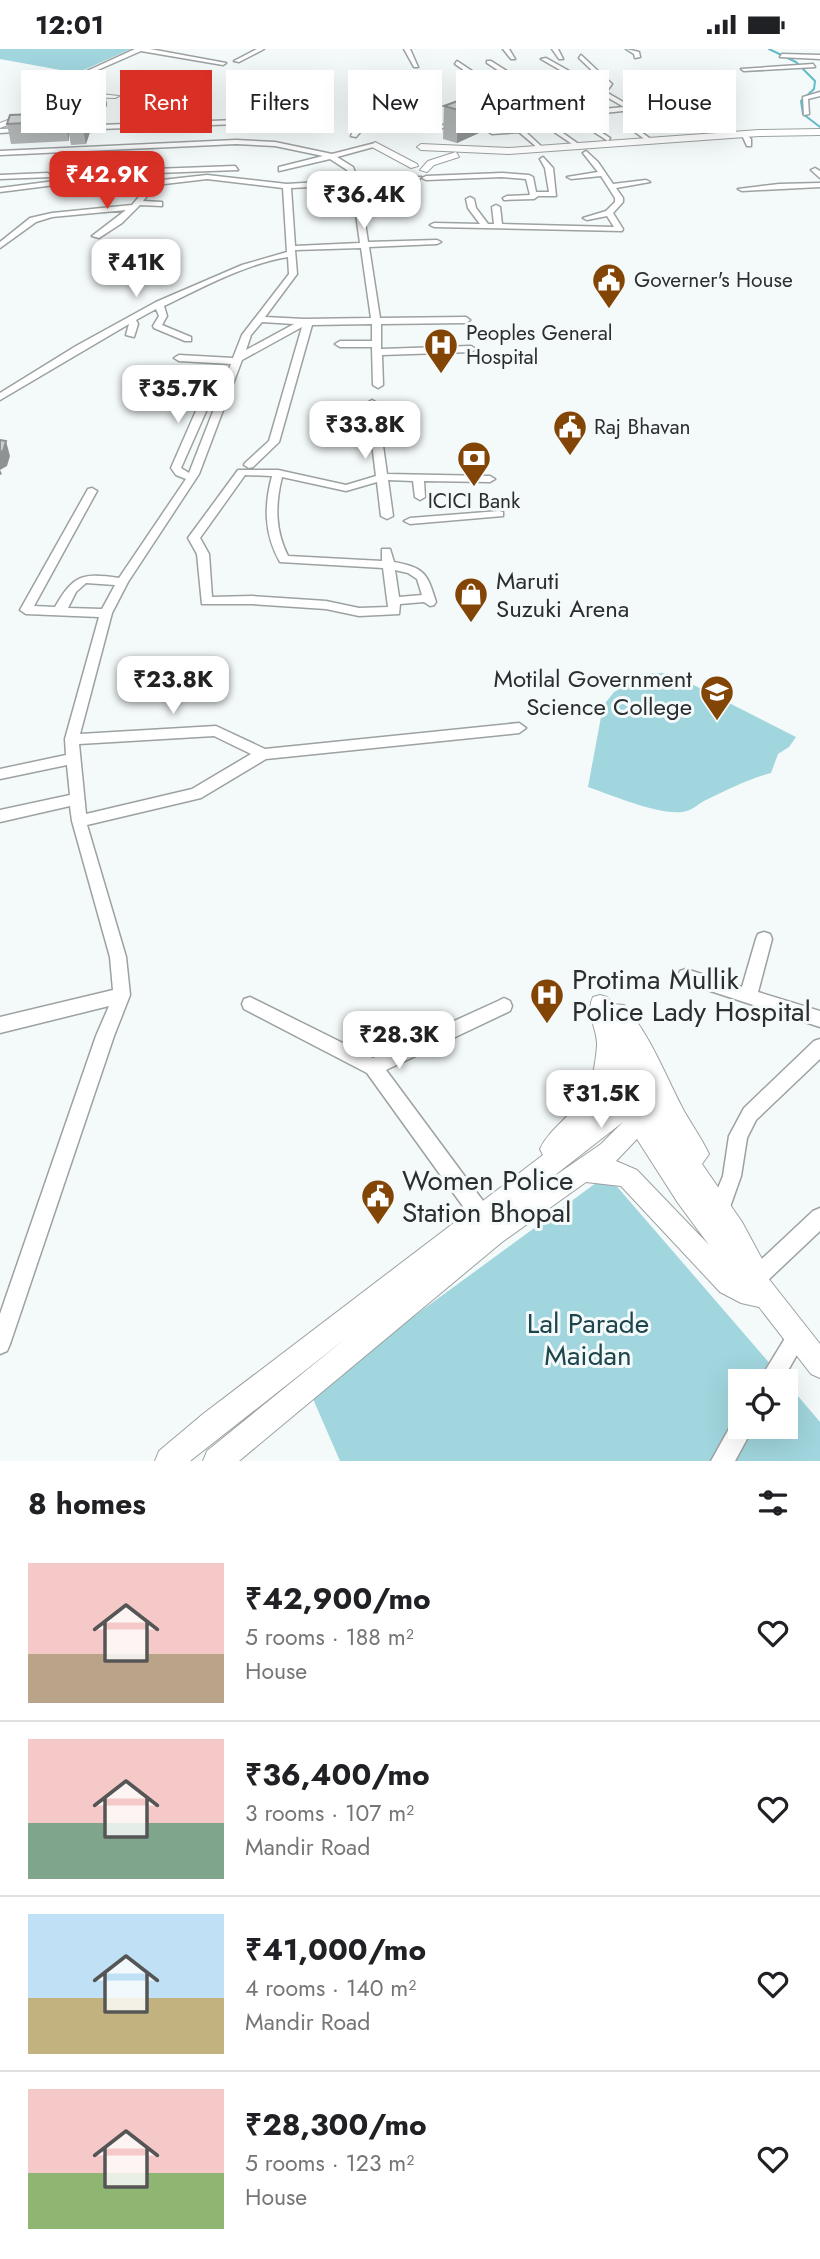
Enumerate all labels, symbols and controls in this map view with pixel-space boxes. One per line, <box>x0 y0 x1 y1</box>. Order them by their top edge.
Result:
text: 12:01 <box>35 6 104 44</box>
chip: Buy <box>21 70 106 133</box>
chip: Rent <box>120 70 212 133</box>
chip: Filters <box>226 70 334 133</box>
chip: New <box>348 70 442 133</box>
chip: Apartment <box>456 70 609 133</box>
chip: House <box>623 70 736 133</box>
pin: ₹42.9K <box>50 151 164 211</box>
text: ₹42.9K <box>65 157 149 191</box>
pin: ₹36.4K <box>307 171 421 231</box>
text: ₹36.4K <box>323 177 405 211</box>
pin: ₹41K <box>95 239 177 299</box>
text: ₹41K <box>108 245 165 279</box>
public building icon: Governer's House <box>590 261 628 310</box>
place label: Governer's House <box>634 265 793 295</box>
place label: Peoples General Hospital <box>466 318 613 372</box>
hospital icon: Peoples General Hospital <box>422 326 460 375</box>
pin: ₹35.7K <box>121 365 235 425</box>
text: ₹35.7K <box>138 371 218 405</box>
pin: ₹33.8K <box>308 401 422 461</box>
text: ₹33.8K <box>325 407 405 441</box>
public building icon: Raj Bhavan <box>551 408 589 457</box>
place label: Raj Bhavan <box>594 412 691 442</box>
bank icon: ICICI Bank <box>455 439 493 488</box>
place label: ICICI Bank <box>428 486 521 516</box>
place label: Maruti Suzuki Arena <box>496 563 629 626</box>
shop icon: Maruti Suzuki Arena <box>452 575 490 624</box>
pin: ₹23.8K <box>116 657 230 716</box>
place label: Motilal Government Science College <box>493 661 692 724</box>
text: ₹23.8K <box>133 662 213 696</box>
school or university icon: Motilal Government Science College <box>698 673 736 722</box>
place label: Protima Mullik Police Lady Hospital <box>572 959 811 1032</box>
hospital icon: Protima Mullik Police Lady Hospital <box>528 976 566 1025</box>
pin: ₹28.3K <box>342 1011 456 1071</box>
text: ₹28.3K <box>359 1017 439 1051</box>
pin: ₹31.5K <box>544 1070 658 1130</box>
text: ₹31.5K <box>562 1076 640 1110</box>
place label: Women Police Station Bhopal <box>402 1160 573 1233</box>
public building icon: Women Police Station Bhopal <box>359 1177 397 1226</box>
park label: Lal Parade Maidan <box>527 1303 649 1376</box>
map controls <box>728 1369 798 1439</box>
button: locate <box>728 1369 798 1439</box>
text: 8 homes <box>28 1482 146 1525</box>
icon: filters <box>754 1484 792 1522</box>
text: ₹42,900/mo <box>245 1577 431 1620</box>
icon: home <box>84 1591 168 1675</box>
icon: heart <box>754 1614 792 1652</box>
text: 5 rooms · 188 m² <box>245 1620 414 1654</box>
text: House <box>245 1654 307 1688</box>
text: ₹36,400/mo <box>245 1753 430 1796</box>
icon: home <box>84 1767 168 1851</box>
icon: heart <box>754 1790 792 1828</box>
text: 3 rooms · 107 m² <box>245 1796 414 1830</box>
text: Mandir Road <box>245 1830 370 1864</box>
text: ₹41,000/mo <box>245 1928 426 1971</box>
icon: home <box>84 1942 168 2026</box>
icon: heart <box>754 1965 792 2003</box>
text: 4 rooms · 140 m² <box>245 1971 416 2005</box>
text: Mandir Road <box>245 2005 370 2039</box>
text: ₹28,300/mo <box>245 2103 427 2146</box>
icon: home <box>84 2117 168 2201</box>
icon: heart <box>754 2140 792 2178</box>
text: 5 rooms · 123 m² <box>245 2146 414 2180</box>
text: House <box>245 2180 307 2214</box>

